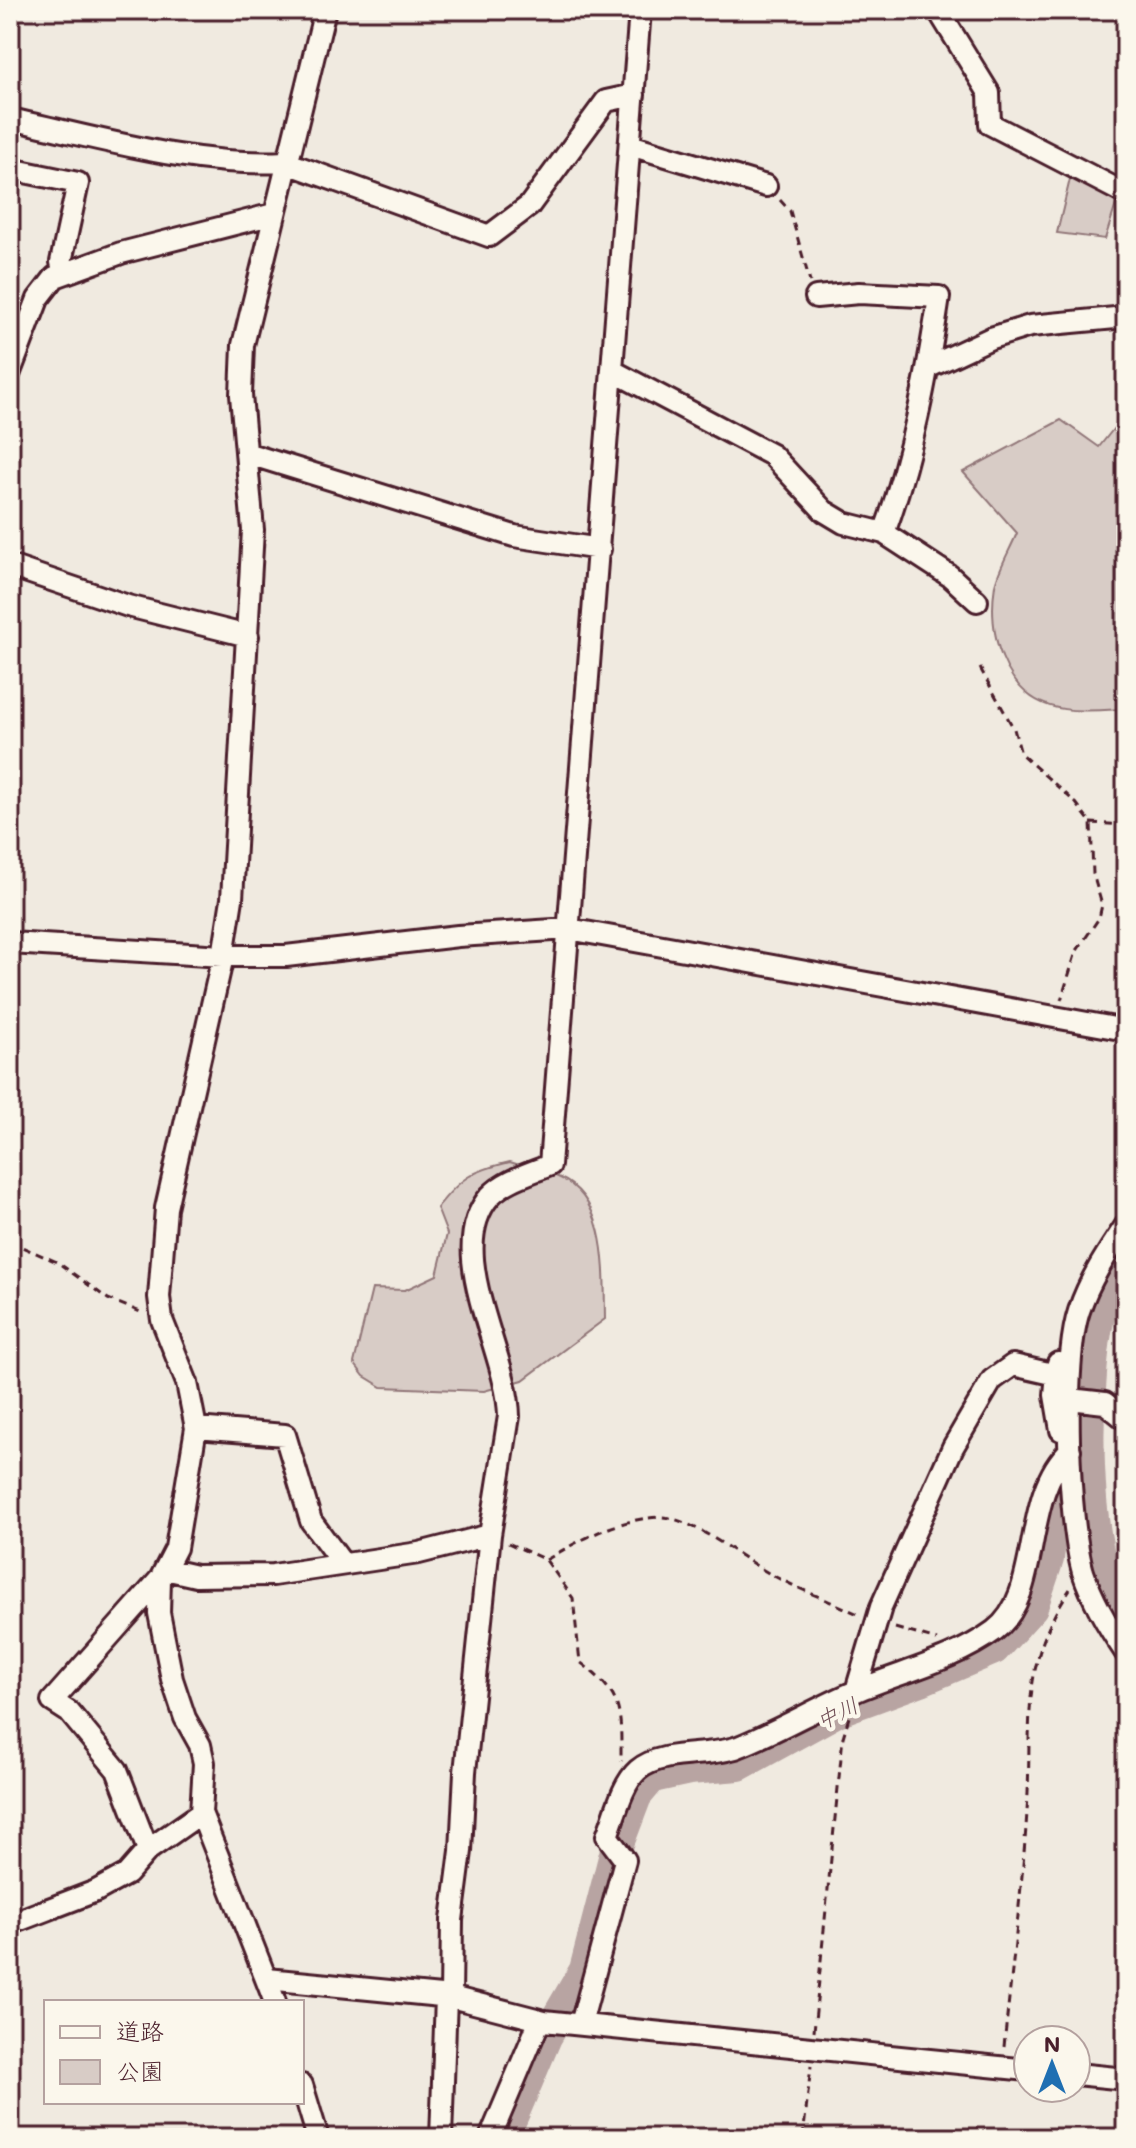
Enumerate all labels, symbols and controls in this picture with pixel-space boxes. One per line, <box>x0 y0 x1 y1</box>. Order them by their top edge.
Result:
water label: 中川 <box>811 1690 863 1735</box>
legend <box>44 2000 304 2104</box>
text: 道路 <box>116 2015 164 2046</box>
north arrow <box>1012 2024 1092 2104</box>
text: N <box>1044 2029 1060 2058</box>
text: 公園 <box>116 2055 164 2086</box>

